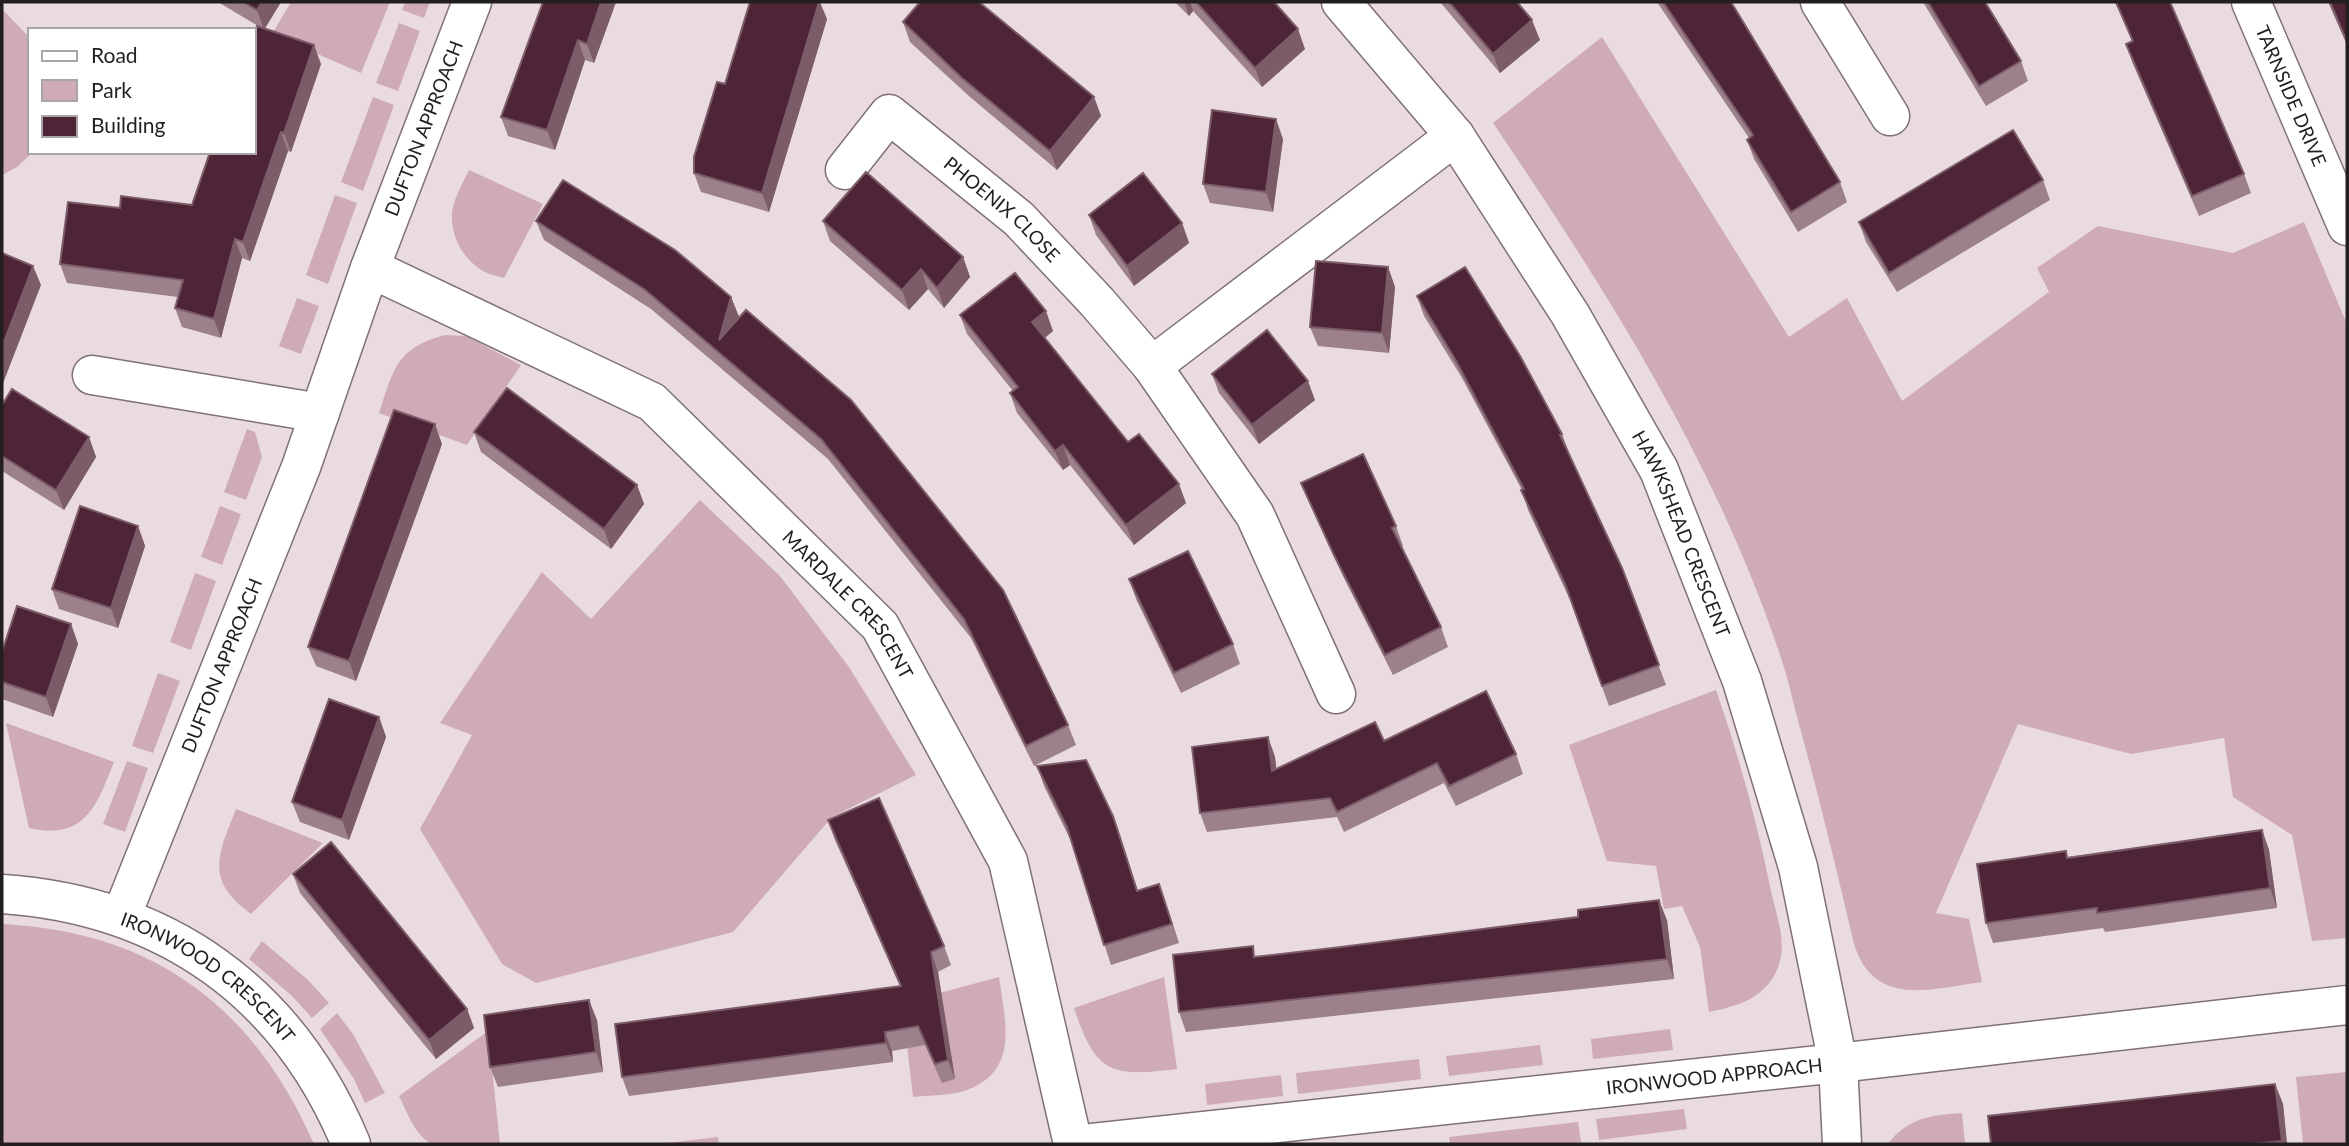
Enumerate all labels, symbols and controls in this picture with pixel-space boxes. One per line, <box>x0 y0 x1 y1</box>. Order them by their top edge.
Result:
street label: TARNSIDE DRIVE <box>2251 22 2332 169</box>
legend <box>28 28 256 154</box>
street label: DUFTON APPROACH <box>379 37 467 219</box>
text: Road <box>91 42 138 67</box>
text: Park <box>91 77 132 102</box>
text: Building <box>91 112 166 137</box>
street label: PHOENIX CLOSE <box>940 151 1065 266</box>
street label: HAWKSHEAD CRESCENT <box>1628 426 1736 640</box>
street label: MARDALE CRESCENT <box>778 525 918 682</box>
street label: DUFTON APPROACH <box>176 575 266 756</box>
street label: IRONWOOD CRESCENT <box>118 907 300 1047</box>
street label: IRONWOOD APPROACH <box>1605 1053 1824 1099</box>

